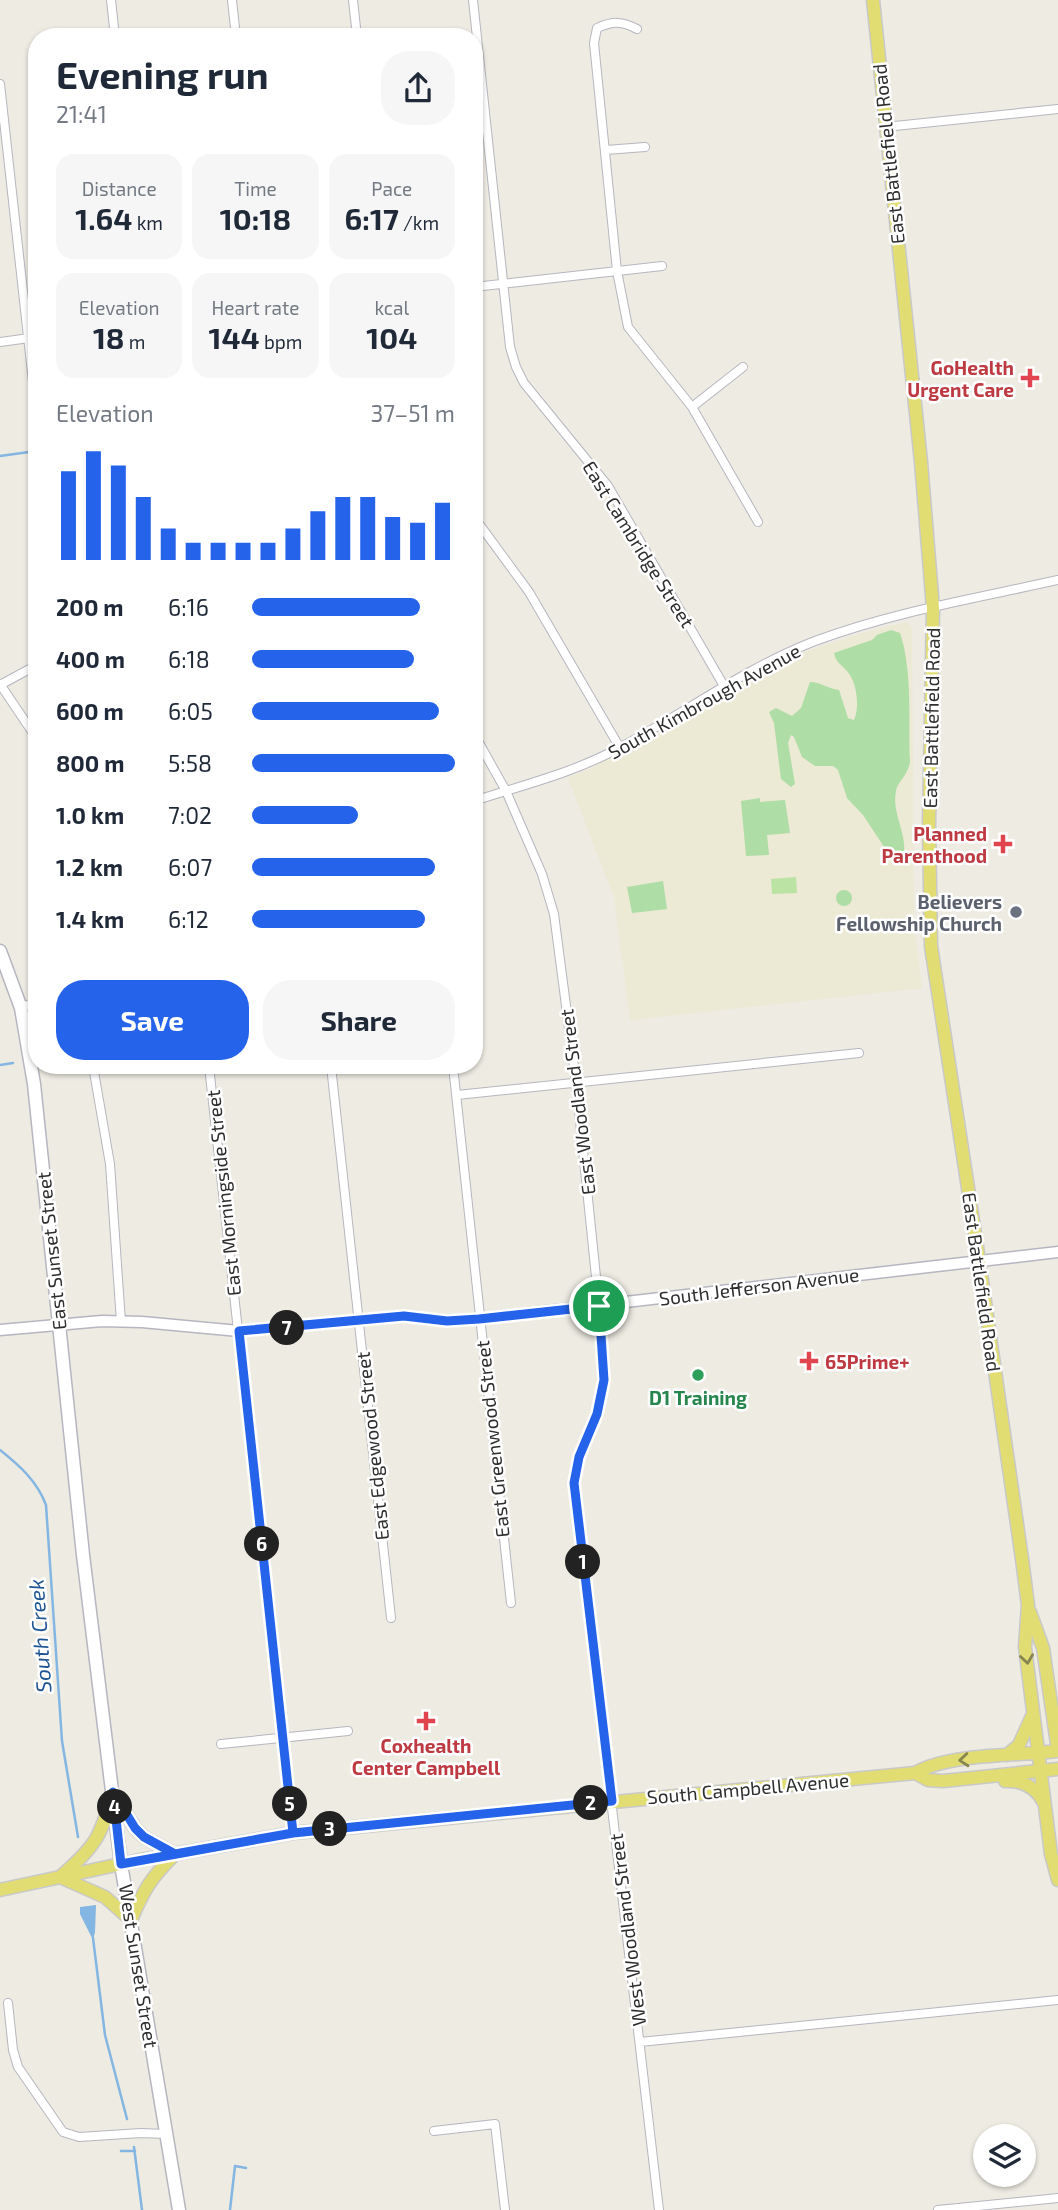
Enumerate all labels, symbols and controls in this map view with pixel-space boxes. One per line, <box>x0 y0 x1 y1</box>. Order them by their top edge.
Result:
text: Evening run <box>56 51 269 97</box>
button: share <box>381 51 455 125</box>
street label: East Battlefield Road <box>867 63 909 245</box>
text: 21:41 <box>56 100 107 128</box>
text: Distance <box>82 177 157 200</box>
text: Time <box>234 177 277 200</box>
text: Pace <box>371 177 412 200</box>
text: 1.64 <box>75 200 132 236</box>
text: 10:18 <box>220 200 291 236</box>
text: 6:17 <box>345 200 399 236</box>
text: km <box>132 211 163 234</box>
text: /km <box>399 211 439 234</box>
text: Elevation <box>79 296 159 319</box>
text: Heart rate <box>212 296 299 319</box>
text: kcal <box>374 296 409 319</box>
text: 18 <box>93 319 125 355</box>
text: 144 <box>209 319 260 355</box>
text: 104 <box>366 319 417 355</box>
text: m <box>125 330 145 353</box>
text: bpm <box>260 330 302 353</box>
place label: GoHealth Urgent Care <box>907 356 1014 401</box>
marker: GoHealth Urgent Care <box>1020 368 1040 388</box>
text: Elevation <box>56 399 154 427</box>
text: 37–51 m <box>371 399 455 427</box>
street label: East Cambridge Street <box>578 457 700 631</box>
text: 200 m <box>56 593 124 621</box>
text: 6:16 <box>168 593 209 621</box>
street label: East Battlefield Road <box>918 627 944 809</box>
street label: South Kimbrough Avenue <box>604 639 804 763</box>
text: 400 m <box>56 645 125 673</box>
text: 6:18 <box>168 645 210 673</box>
text: 600 m <box>56 697 124 725</box>
text: 6:05 <box>168 697 213 725</box>
text: 800 m <box>56 749 125 777</box>
text: 5:58 <box>168 749 212 777</box>
text: 1.0 km <box>56 801 124 829</box>
text: 7:02 <box>168 801 212 829</box>
place label: Planned Parenthood <box>881 822 987 867</box>
marker: Planned Parenthood <box>993 834 1013 854</box>
text: 1.2 km <box>56 853 123 881</box>
text: 6:07 <box>168 853 212 881</box>
place label: Believers Fellowship Church <box>836 890 1002 935</box>
marker: Believers Fellowship Church <box>1008 904 1024 920</box>
text: 1.4 km <box>56 905 124 933</box>
text: 6:12 <box>168 905 209 933</box>
button: Save <box>56 980 249 1060</box>
button: Share <box>263 980 455 1060</box>
street label: East Woodland Street <box>554 1008 600 1196</box>
street label: East Morningside Street <box>201 1089 245 1297</box>
street label: East Sunset Street <box>31 1171 71 1331</box>
street label: East Battlefield Road <box>958 1191 1006 1373</box>
street label: South Jefferson Avenue <box>658 1262 860 1310</box>
pin <box>569 1276 629 1336</box>
icon: arrive <box>580 1287 618 1325</box>
pin: 7 <box>270 1310 304 1346</box>
text: 7 <box>281 1316 292 1339</box>
street label: East Greenwood Street <box>470 1339 514 1539</box>
place label: 65Prime+ <box>825 1350 909 1373</box>
street label: East Edgewood Street <box>351 1351 393 1541</box>
marker: 65Prime+ <box>799 1351 819 1371</box>
marker: D1 Training <box>690 1367 706 1383</box>
place label: D1 Training <box>649 1386 747 1409</box>
pin: 6 <box>244 1526 280 1562</box>
text: 6 <box>256 1532 267 1555</box>
pin: 1 <box>566 1544 600 1580</box>
text: 1 <box>578 1550 587 1573</box>
water label: South Creek <box>23 1578 55 1694</box>
one-way arrow <box>1019 1653 1034 1665</box>
marker: Coxhealth Center Campbell <box>416 1711 436 1731</box>
place label: Coxhealth Center Campbell <box>352 1734 501 1779</box>
one-way arrow <box>958 1752 969 1767</box>
street label: South Campbell Avenue <box>646 1768 850 1808</box>
pin: 5 <box>272 1786 308 1822</box>
pin: 2 <box>574 1786 608 1820</box>
pin: 4 <box>97 1790 132 1825</box>
text: 2 <box>585 1791 596 1814</box>
text: 5 <box>284 1792 295 1815</box>
text: 4 <box>108 1795 121 1818</box>
pin: 3 <box>312 1812 348 1846</box>
text: 3 <box>324 1817 335 1840</box>
street label: West Woodland Street <box>604 1832 650 2028</box>
street label: West Sunset Street <box>115 1882 163 2050</box>
map controls <box>973 2124 1036 2187</box>
button: layers <box>973 2124 1036 2187</box>

